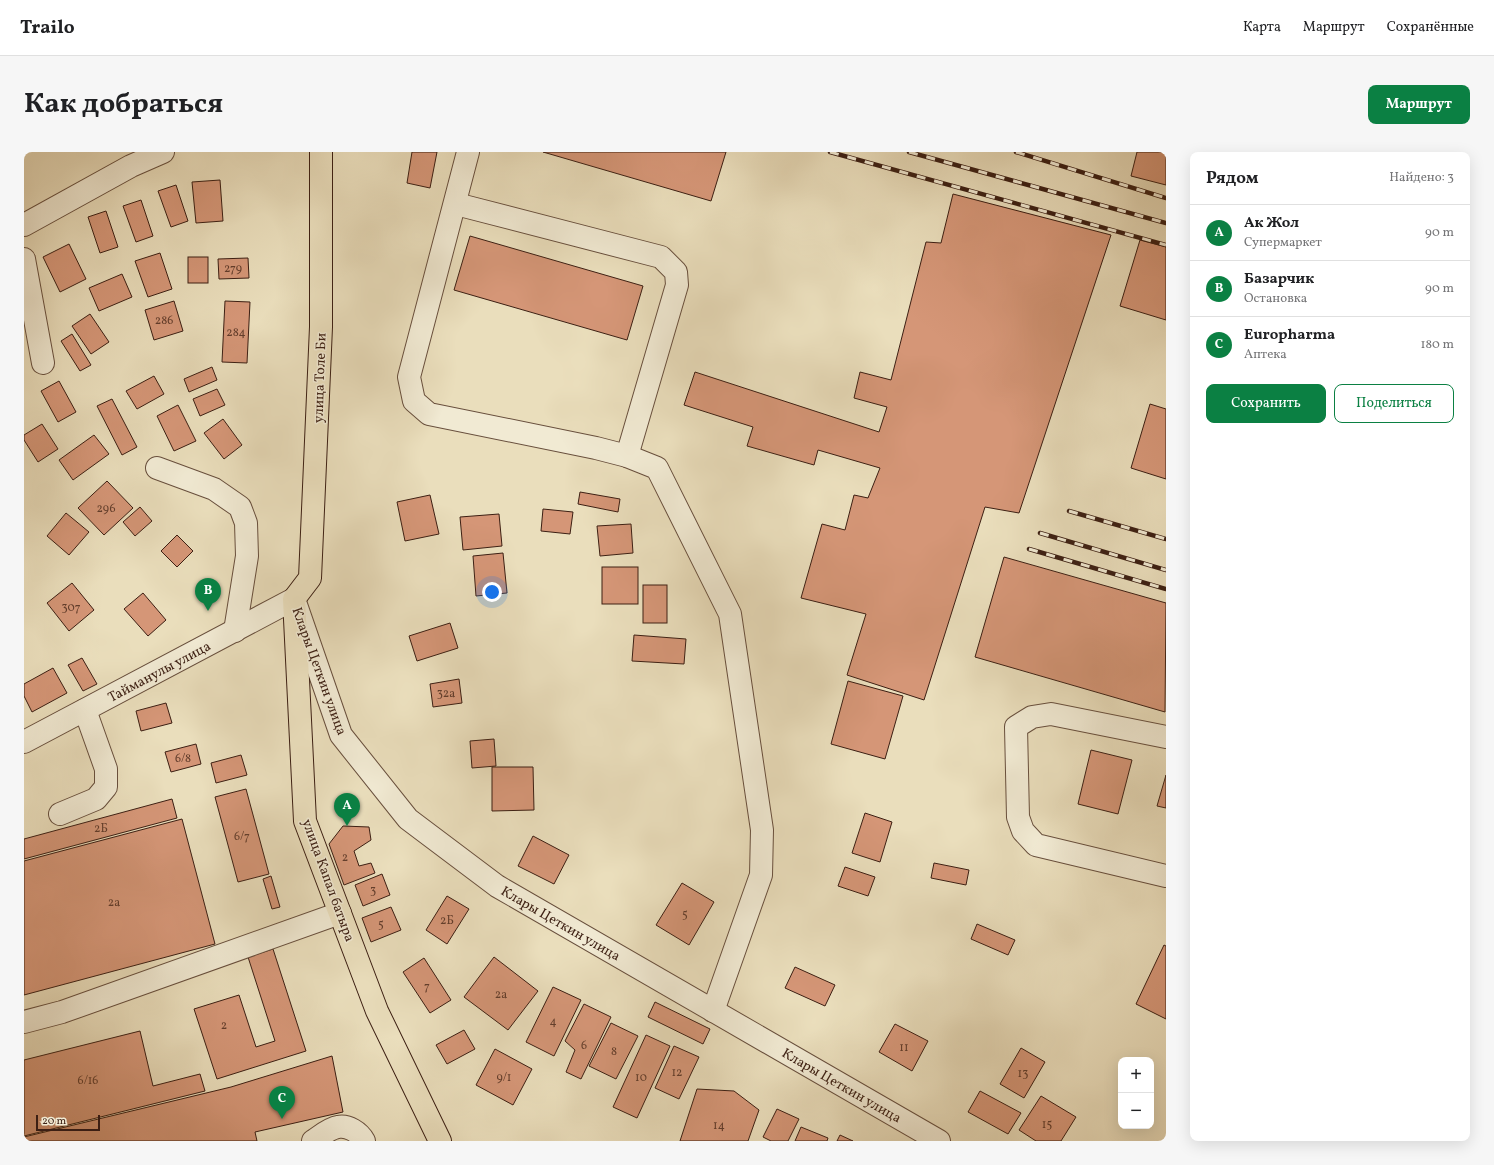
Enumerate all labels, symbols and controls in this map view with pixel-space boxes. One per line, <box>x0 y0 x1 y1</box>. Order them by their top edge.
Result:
text: Trailo <box>20 15 75 41</box>
text: Карта <box>1243 18 1281 37</box>
text: Маршрут <box>1303 18 1365 37</box>
text: Сохранённые <box>1387 18 1474 37</box>
text: Как добраться <box>24 85 223 124</box>
button: Маршрут <box>1368 85 1470 124</box>
text: Рядом <box>1206 167 1259 190</box>
text: Найдено: 3 <box>1389 169 1454 187</box>
text: Ак Жол <box>1244 213 1299 234</box>
text: A <box>1214 224 1224 242</box>
text: 90 m <box>1425 224 1454 242</box>
text: Супермаркет <box>1244 234 1322 252</box>
house number: 279 <box>224 261 242 277</box>
text: Базарчик <box>1244 269 1314 290</box>
text: B <box>1215 280 1223 298</box>
text: 90 m <box>1425 280 1454 298</box>
text: Остановка <box>1244 290 1307 308</box>
house number: 286 <box>155 313 173 329</box>
house number: 284 <box>226 325 246 341</box>
text: Europharma <box>1244 325 1335 346</box>
street label: улица Толе Би <box>309 332 332 423</box>
text: C <box>1215 336 1223 354</box>
text: 180 m <box>1420 336 1454 354</box>
text: Аптека <box>1244 346 1287 364</box>
button: Сохранить <box>1206 384 1326 423</box>
button: Поделиться <box>1334 384 1454 423</box>
house number: 296 <box>96 501 116 517</box>
pin: B <box>195 578 221 611</box>
your location <box>482 582 502 602</box>
house number: 307 <box>62 600 81 616</box>
street label: Клары Цеткин улица <box>287 605 351 738</box>
street label: Тайманулы улица <box>105 637 214 707</box>
house number: 32а <box>437 686 455 702</box>
house number: 6/8 <box>175 751 191 767</box>
pin: A <box>334 793 360 826</box>
street label: улица Капал батыра <box>297 816 359 945</box>
house number: 2Б <box>94 821 108 837</box>
house number: 6/7 <box>234 829 250 845</box>
house number: 2 <box>342 850 348 866</box>
street label: Клары Цеткин улица <box>497 882 623 966</box>
house number: 3 <box>370 883 376 899</box>
house number: 2а <box>108 895 120 911</box>
house number: 5 <box>682 907 688 923</box>
house number: 2Б <box>440 913 454 929</box>
house number: 5 <box>378 917 384 933</box>
house number: 7 <box>424 979 430 995</box>
house number: 2а <box>495 987 507 1003</box>
house number: 4 <box>549 1014 557 1030</box>
house number: 2 <box>221 1018 227 1034</box>
house number: 6 <box>581 1038 587 1054</box>
house number: 11 <box>899 1040 909 1056</box>
house number: 8 <box>611 1044 617 1060</box>
street label: Клары Цеткин улица <box>778 1044 904 1128</box>
map controls <box>1118 1057 1154 1129</box>
button: + <box>1118 1057 1154 1093</box>
house number: 12 <box>671 1065 683 1081</box>
house number: 13 <box>1018 1066 1028 1082</box>
house number: 9/1 <box>497 1070 511 1086</box>
house number: 10 <box>635 1070 647 1086</box>
house number: 6/16 <box>78 1073 98 1089</box>
pin: C <box>269 1086 295 1119</box>
button: − <box>1118 1093 1154 1129</box>
scale bar <box>36 1113 100 1132</box>
text: 20 m <box>42 1114 66 1129</box>
house number: 15 <box>1042 1117 1052 1133</box>
house number: 14 <box>713 1118 725 1134</box>

